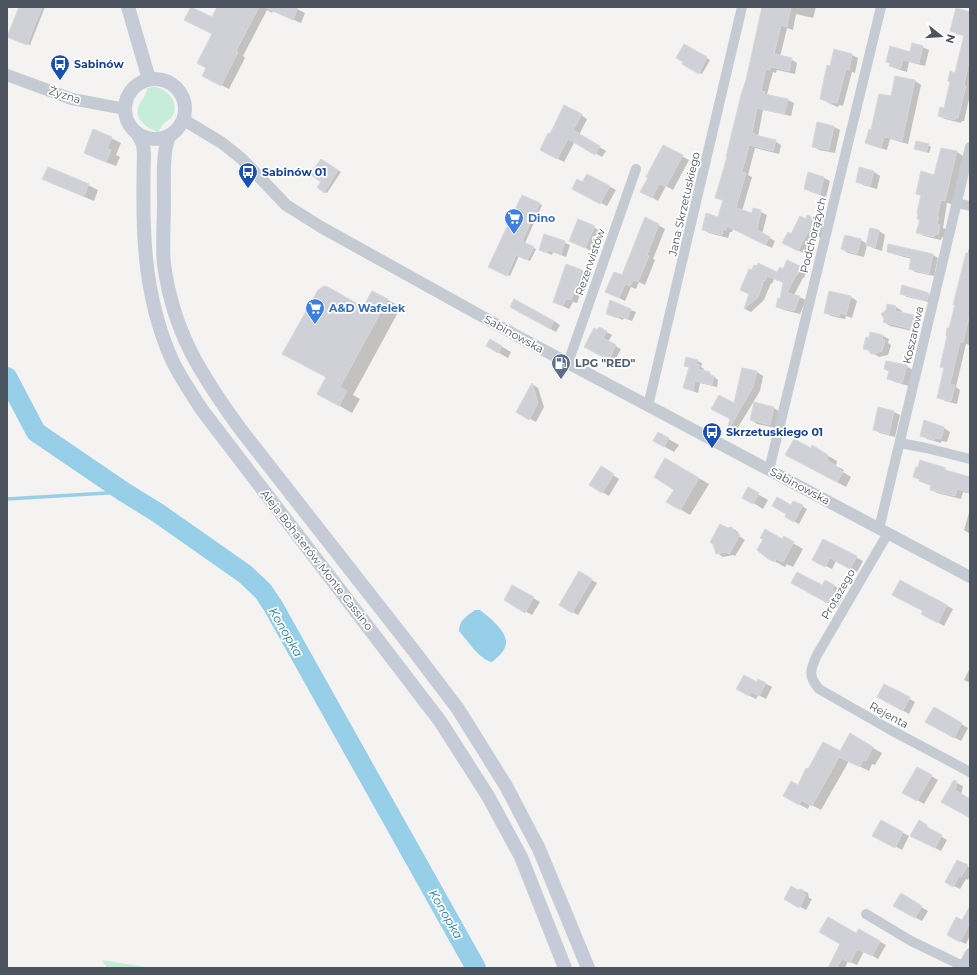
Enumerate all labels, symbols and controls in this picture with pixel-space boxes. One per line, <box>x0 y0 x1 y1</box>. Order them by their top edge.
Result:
north arrow <box>921 16 961 56</box>
text: N <box>943 33 959 45</box>
bus stop icon: Sabinów <box>49 53 71 81</box>
place label: Sabinów <box>74 57 124 71</box>
street label: Żyzna <box>47 83 83 107</box>
street label: Jana Skrzetuskiego <box>665 150 703 258</box>
bus stop icon: Sabinów 01 <box>237 161 259 189</box>
place label: Sabinów 01 <box>262 165 327 179</box>
street label: Podchorążych <box>797 196 829 274</box>
supermarket icon: Dino <box>503 207 525 235</box>
place label: Dino <box>528 211 555 225</box>
street label: Rezerwistów <box>572 226 608 297</box>
supermarket icon: A&D Wafelek <box>304 297 326 325</box>
place label: A&D Wafelek <box>328 301 406 315</box>
street label: Koszarowa <box>900 305 926 365</box>
street label: Sabinowska <box>482 312 546 356</box>
fuel station icon: LPG "RED" <box>550 352 572 380</box>
place label: LPG "RED" <box>575 356 635 370</box>
bus stop icon: Skrzetuskiego 01 <box>701 421 723 449</box>
place label: Skrzetuskiego 01 <box>726 425 823 439</box>
street label: Sabinowska <box>768 464 832 508</box>
street label: Aleja Bohaterów Monte Cassino <box>258 487 376 633</box>
street label: Protazego <box>818 566 858 622</box>
water label: Konopka <box>266 605 306 659</box>
street label: Rejenta <box>867 699 911 731</box>
water label: Konopka <box>426 887 466 941</box>

